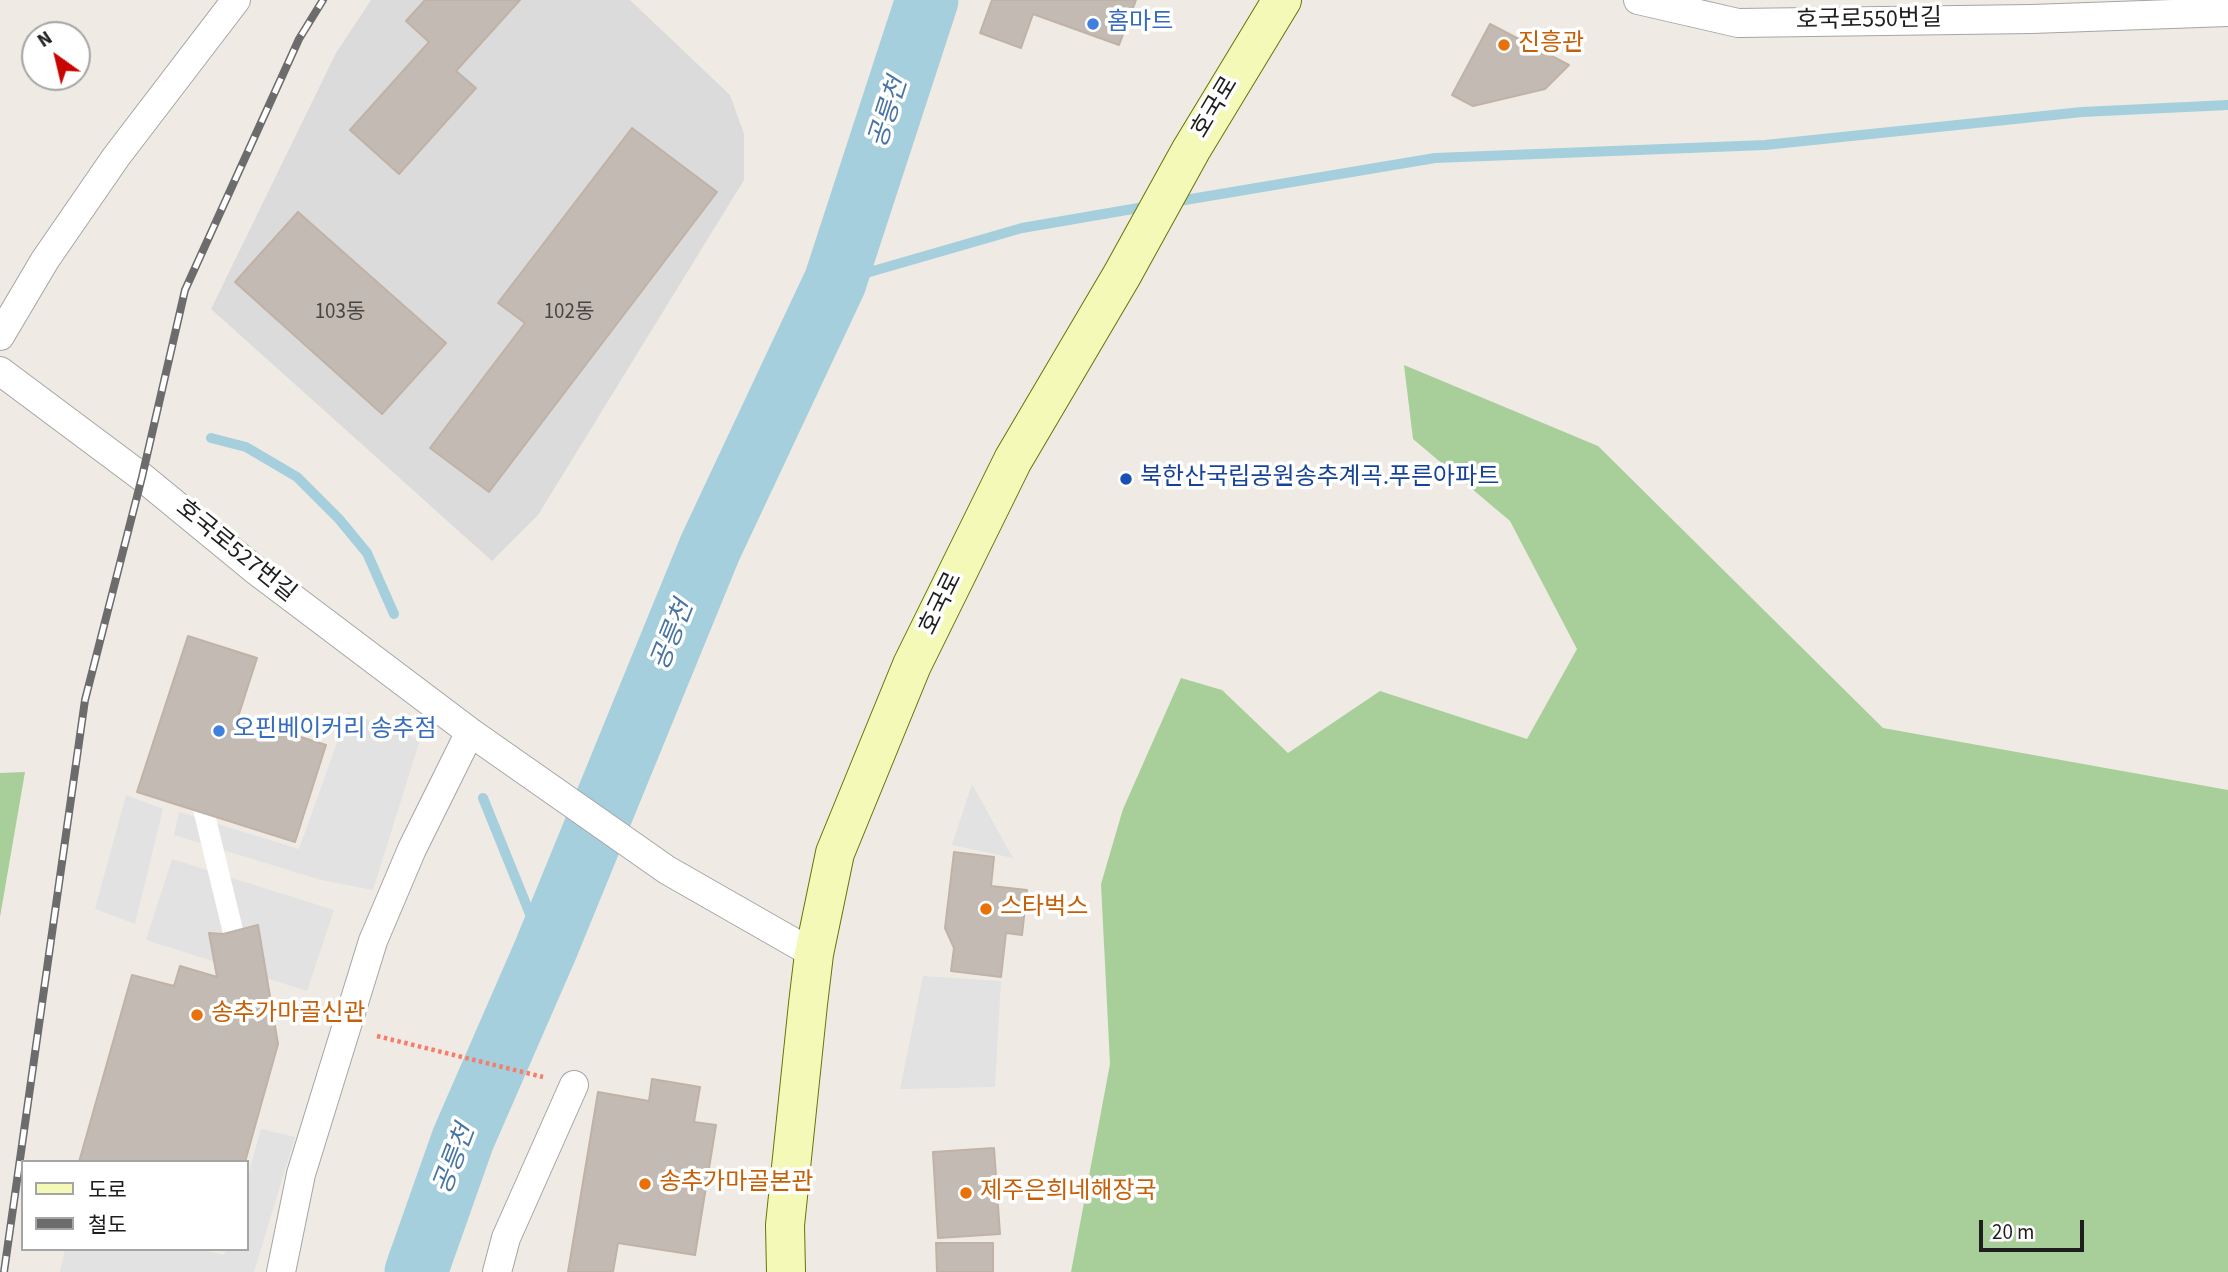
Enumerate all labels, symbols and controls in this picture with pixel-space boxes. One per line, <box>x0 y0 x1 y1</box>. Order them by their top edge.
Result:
street label: 호국로550번길 <box>1796 5 1942 37</box>
place label: 홈마트 <box>1107 10 1173 38</box>
marker: 홈마트 <box>1085 16 1101 32</box>
north arrow <box>21 21 91 91</box>
text: N <box>32 25 58 55</box>
place label: 진흥관 <box>1518 31 1584 59</box>
marker: 진흥관 <box>1496 37 1512 53</box>
street label: 호국로 <box>1187 72 1245 144</box>
water label: 공릉천 <box>864 74 916 152</box>
house number: 103동 <box>315 300 365 326</box>
house number: 102동 <box>544 300 594 326</box>
place label: 북한산국립공원송추계곡.푸른아파트 <box>1140 465 1499 493</box>
marker: 북한산국립공원송추계곡.푸른아파트 <box>1118 471 1134 487</box>
street label: 호국로527번길 <box>169 495 301 609</box>
street label: 호국로 <box>915 568 969 640</box>
water label: 공릉천 <box>646 597 702 675</box>
place label: 오핀베이커리 송추점 <box>233 717 437 745</box>
marker: 오핀베이커리 송추점 <box>211 723 227 739</box>
place label: 스타벅스 <box>1000 895 1088 923</box>
marker: 스타벅스 <box>978 901 994 917</box>
place label: 송추가마골신관 <box>211 1001 366 1029</box>
marker: 송추가마골신관 <box>189 1007 205 1023</box>
water label: 공릉천 <box>429 1121 483 1199</box>
legend <box>21 1160 248 1251</box>
place label: 송추가마골본관 <box>659 1170 814 1198</box>
text: 도로 <box>88 1175 127 1205</box>
marker: 송추가마골본관 <box>637 1176 653 1192</box>
place label: 제주은희네해장국 <box>980 1179 1157 1207</box>
marker: 제주은희네해장국 <box>958 1185 974 1201</box>
scale bar <box>1983 1206 2088 1250</box>
text: 철도 <box>88 1210 127 1240</box>
text: 20 m <box>1992 1217 2034 1247</box>

